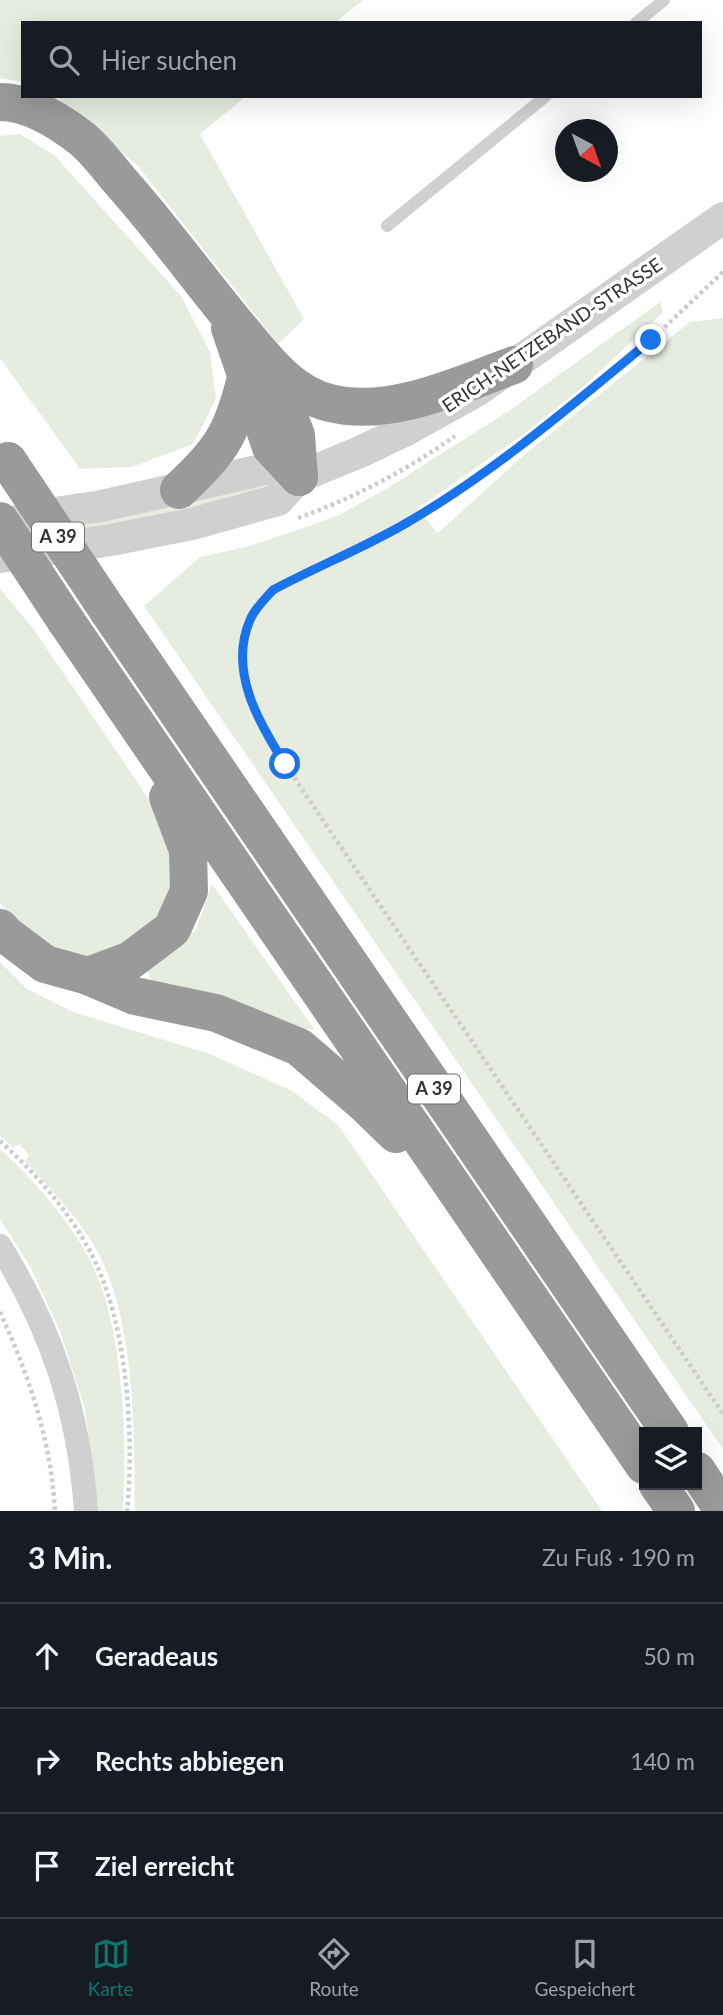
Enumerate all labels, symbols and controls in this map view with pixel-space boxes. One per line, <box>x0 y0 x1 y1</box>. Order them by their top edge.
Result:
search box <box>21 21 702 98</box>
icon: search <box>45 41 83 79</box>
text: Hier suchen <box>101 44 237 76</box>
north arrow <box>555 119 618 182</box>
street label: ERICH-NETZEBAND-STRASSE <box>437 252 666 417</box>
route end <box>635 324 666 355</box>
road number: A 39 <box>32 522 84 552</box>
route start <box>269 748 300 779</box>
road number: A 39 <box>408 1074 460 1104</box>
map controls <box>639 1427 702 1490</box>
button: layers <box>639 1427 702 1490</box>
text: 3 Min. <box>28 1539 113 1575</box>
text: Zu Fuß · 190 m <box>542 1543 695 1571</box>
icon: ahead <box>28 1637 66 1675</box>
text: Geradeaus <box>95 1640 218 1672</box>
text: 50 m <box>644 1642 695 1670</box>
icon: right <box>28 1742 66 1780</box>
text: Rechts abbiegen <box>95 1745 284 1777</box>
text: 140 m <box>630 1747 695 1775</box>
icon: arrive <box>28 1847 66 1885</box>
text: Ziel erreicht <box>95 1850 234 1882</box>
tab: Karte <box>88 1935 134 2000</box>
tab: Route <box>309 1935 359 2000</box>
tab: Gespeichert <box>534 1935 635 2000</box>

